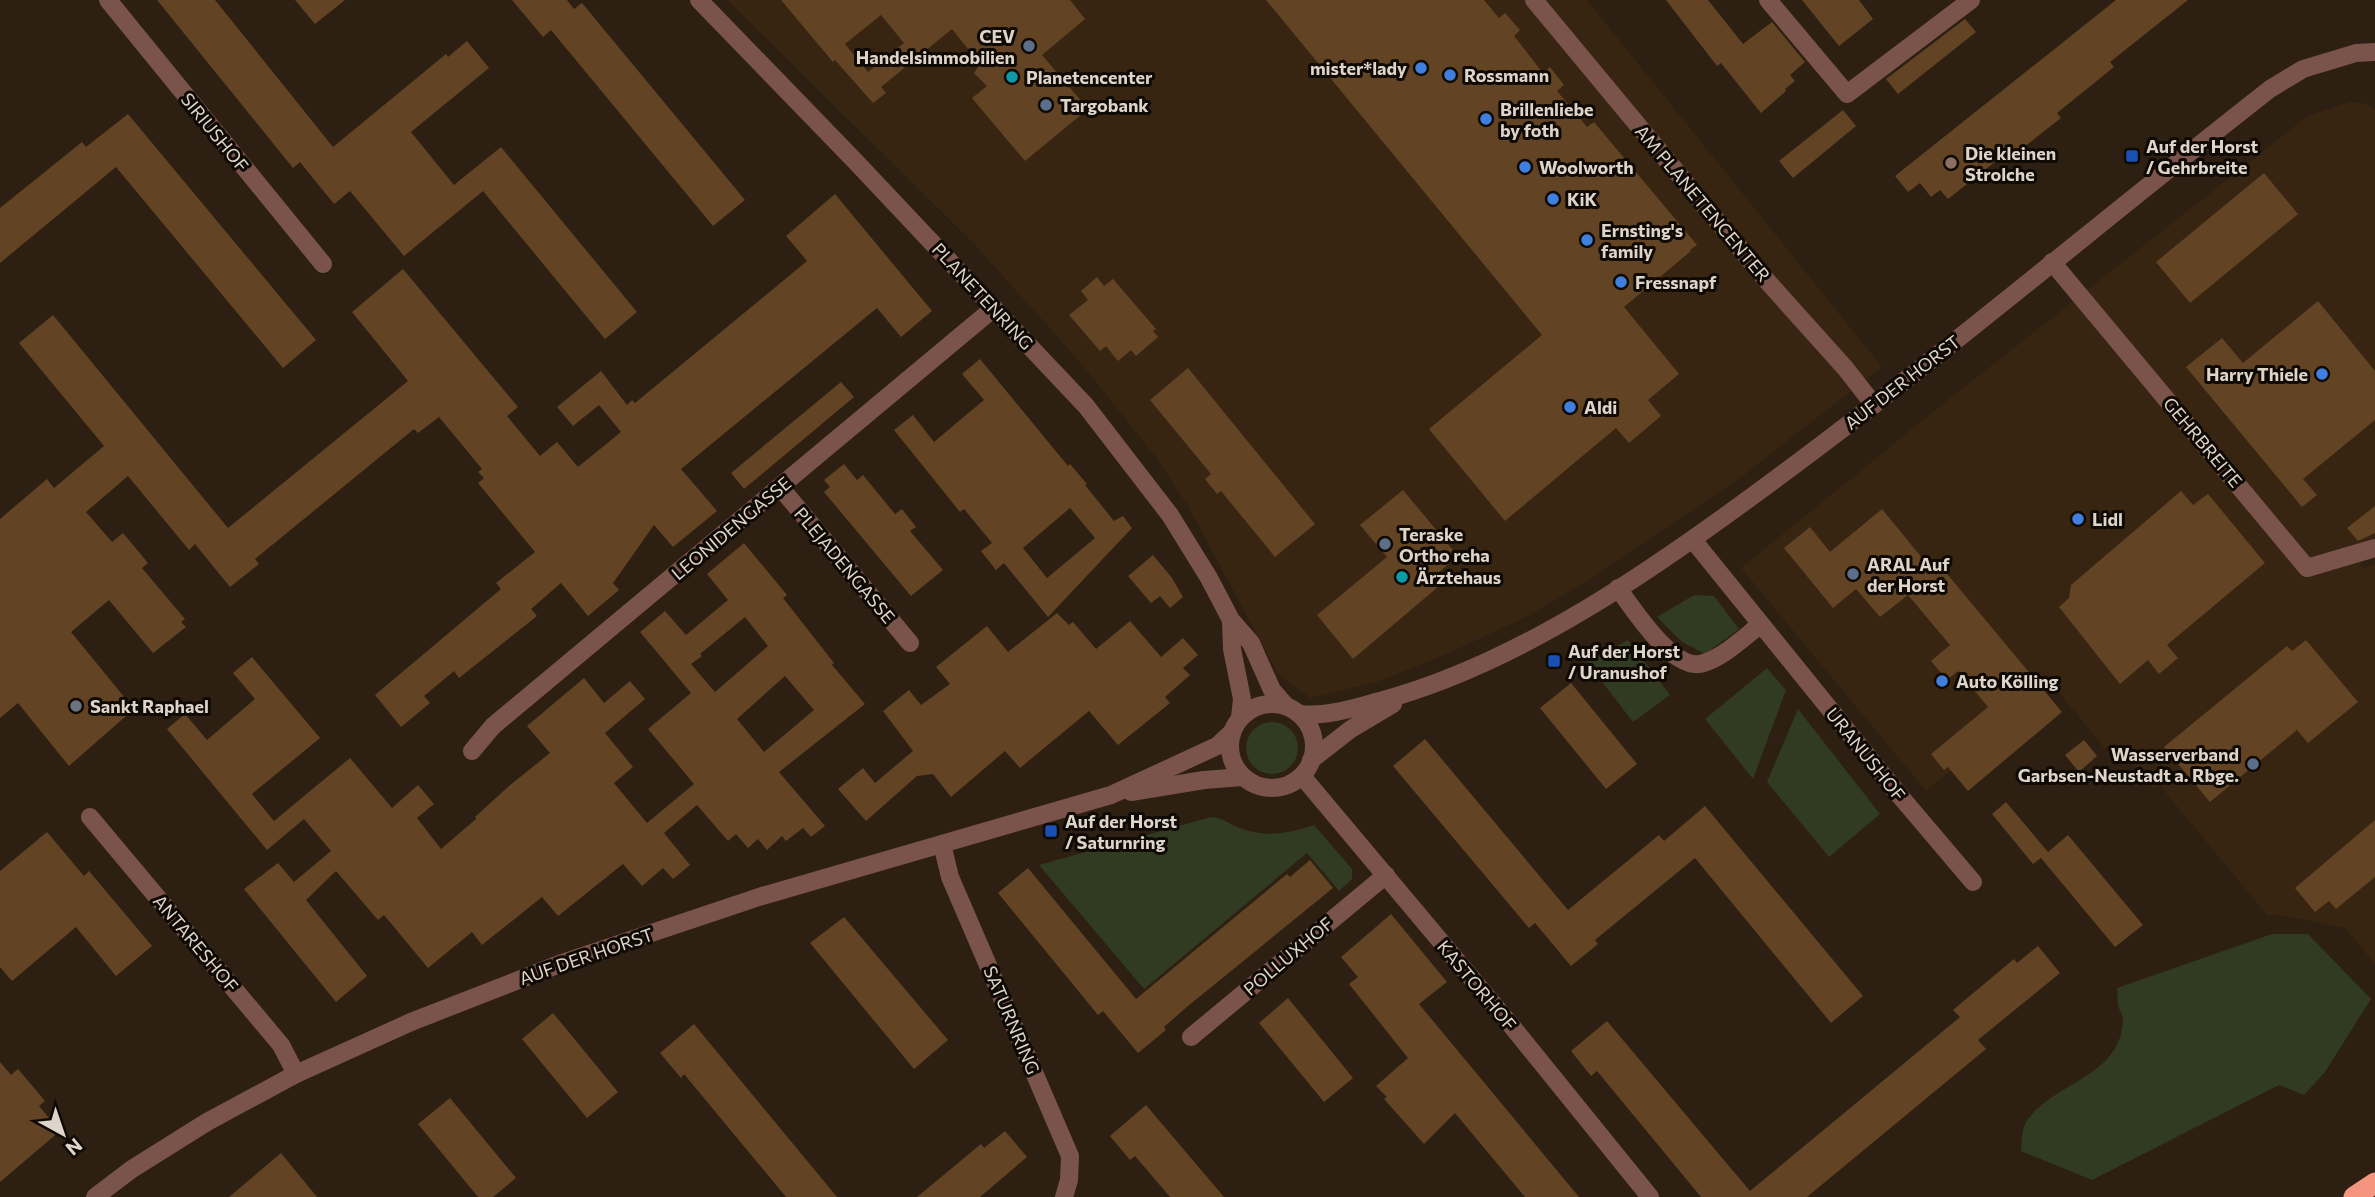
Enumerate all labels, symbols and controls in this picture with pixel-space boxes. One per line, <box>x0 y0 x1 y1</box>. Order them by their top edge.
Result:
place label: CEV Handelsimmobilien <box>856 25 1015 68</box>
marker: CEV Handelsimmobilien <box>1021 38 1037 54</box>
place label: mister*lady <box>1310 57 1407 79</box>
marker: mister*lady <box>1413 60 1429 76</box>
place label: Rossmann <box>1464 64 1549 86</box>
place label: Planetencenter <box>1026 66 1153 88</box>
marker: Rossmann <box>1442 67 1458 83</box>
marker: Planetencenter <box>1004 69 1020 85</box>
street label: SIRIUSHOF <box>177 88 253 176</box>
place label: Targobank <box>1060 94 1149 116</box>
marker: Targobank <box>1038 97 1054 113</box>
place label: Brillenliebe by foth <box>1500 98 1594 141</box>
marker: Brillenliebe by foth <box>1478 111 1494 127</box>
street label: AM PLANETENCENTER <box>1631 120 1775 286</box>
place label: Auf der Horst / Gehrbreite <box>2146 135 2258 178</box>
place label: Die kleinen Strolche <box>1965 142 2056 185</box>
marker: Auf der Horst / Gehrbreite <box>2124 148 2140 164</box>
marker: Die kleinen Strolche <box>1943 155 1959 171</box>
place label: Woolworth <box>1539 156 1634 178</box>
marker: Woolworth <box>1517 159 1533 175</box>
place label: KiK <box>1567 188 1598 210</box>
marker: KiK <box>1545 191 1561 207</box>
place label: Ernsting's family <box>1601 219 1683 262</box>
marker: Ernsting's family <box>1579 232 1595 248</box>
street label: PLANETENRING <box>928 238 1038 354</box>
place label: Fressnapf <box>1635 271 1717 293</box>
marker: Fressnapf <box>1613 274 1629 290</box>
street label: AUF DER HORST <box>1840 330 1964 434</box>
place label: Harry Thiele <box>2206 363 2308 385</box>
marker: Harry Thiele <box>2314 366 2330 382</box>
street label: GEHRBREITE <box>2159 392 2247 492</box>
place label: Aldi <box>1584 396 1617 418</box>
marker: Aldi <box>1562 399 1578 415</box>
street label: LEONIDENGASSE <box>667 472 795 584</box>
street label: PLEJADENGASSE <box>790 502 900 628</box>
place label: Lidl <box>2092 508 2123 530</box>
marker: Lidl <box>2070 511 2086 527</box>
place label: Teraske Ortho reha <box>1399 523 1490 566</box>
marker: Teraske Ortho reha <box>1377 536 1393 552</box>
place label: ARAL Auf der Horst <box>1867 553 1950 596</box>
place label: Ärztehaus <box>1416 566 1501 588</box>
marker: ARAL Auf der Horst <box>1845 566 1861 582</box>
marker: Ärztehaus <box>1394 569 1410 585</box>
place label: Auf der Horst / Uranushof <box>1568 640 1680 683</box>
marker: Auf der Horst / Uranushof <box>1546 653 1562 669</box>
place label: Auto Kölling <box>1956 670 2059 692</box>
marker: Auto Kölling <box>1934 673 1950 689</box>
place label: Sankt Raphael <box>90 695 209 717</box>
marker: Sankt Raphael <box>68 698 84 714</box>
street label: URANUSHOF <box>1822 703 1910 805</box>
place label: Wasserverband Garbsen-Neustadt a. Rbge. <box>2018 743 2239 786</box>
marker: Wasserverband Garbsen-Neustadt a. Rbge. <box>2245 756 2261 772</box>
place label: Auf der Horst / Saturnring <box>1065 810 1177 853</box>
marker: Auf der Horst / Saturnring <box>1043 823 1059 839</box>
street label: ANTARESHOF <box>149 890 243 996</box>
street label: POLLUXHOF <box>1239 912 1337 1000</box>
street label: AUF DER HORST <box>516 923 656 989</box>
street label: KASTORHOF <box>1433 935 1521 1035</box>
street label: SATURNRING <box>979 962 1045 1078</box>
north arrow <box>28 1099 98 1169</box>
text: N <box>61 1134 87 1161</box>

